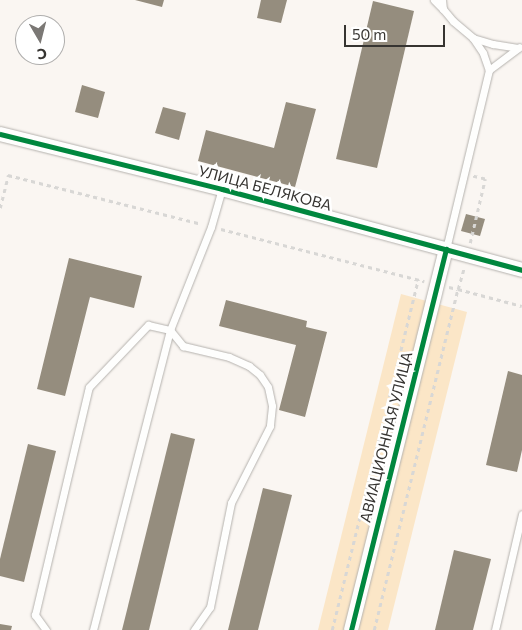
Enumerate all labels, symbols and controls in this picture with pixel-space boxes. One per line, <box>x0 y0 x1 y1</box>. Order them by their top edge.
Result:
north arrow <box>15 15 65 65</box>
scale bar <box>347 15 448 47</box>
text: 50 m <box>352 25 386 43</box>
text: С <box>36 45 48 63</box>
street label: УЛИЦА БЕЛЯКОВА <box>196 162 334 214</box>
street label: АВИАЦИОННАЯ УЛИЦА <box>356 350 416 524</box>

